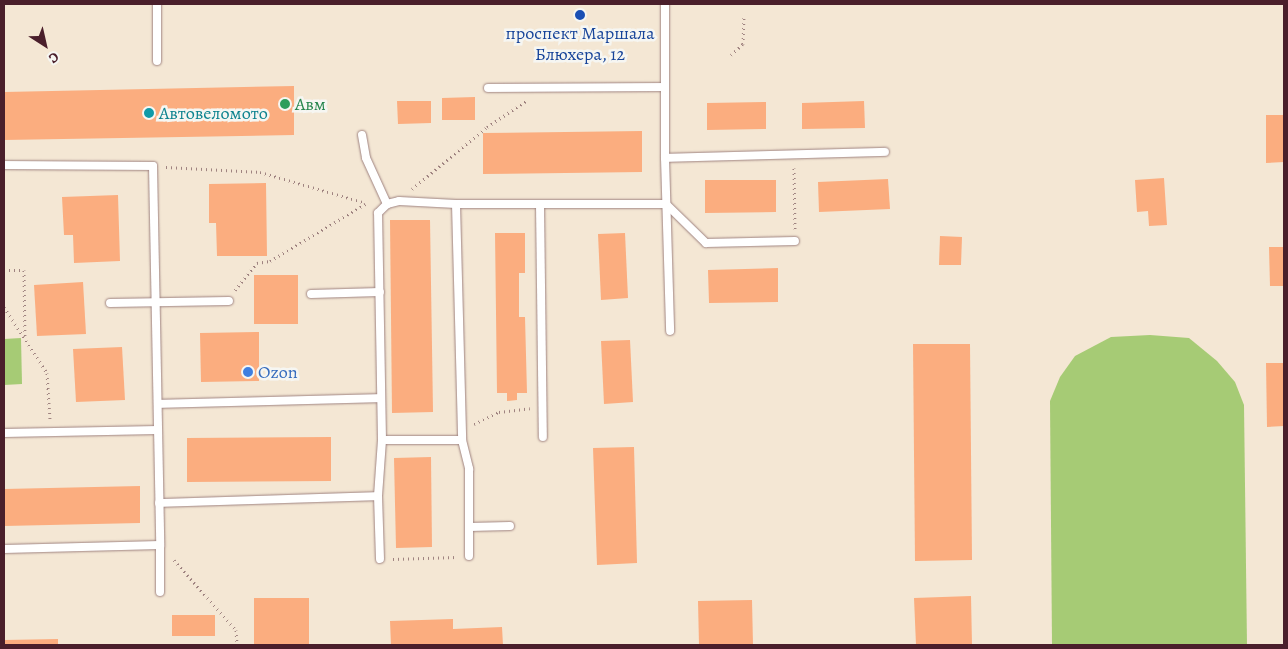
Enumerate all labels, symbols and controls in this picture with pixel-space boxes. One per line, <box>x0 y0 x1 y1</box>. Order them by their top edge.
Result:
marker: проспект Маршала Блюхера, 12 <box>574 9 586 21</box>
north arrow <box>20 20 70 70</box>
place label: проспект Маршала Блюхера, 12 <box>505 23 655 66</box>
text: С <box>45 47 63 68</box>
place label: Авм <box>295 93 326 115</box>
marker: Авм <box>279 98 291 110</box>
place label: Автовеломото <box>159 102 268 124</box>
marker: Автовеломото <box>143 107 155 119</box>
place label: Ozon <box>258 361 298 383</box>
marker: Ozon <box>242 366 254 378</box>

